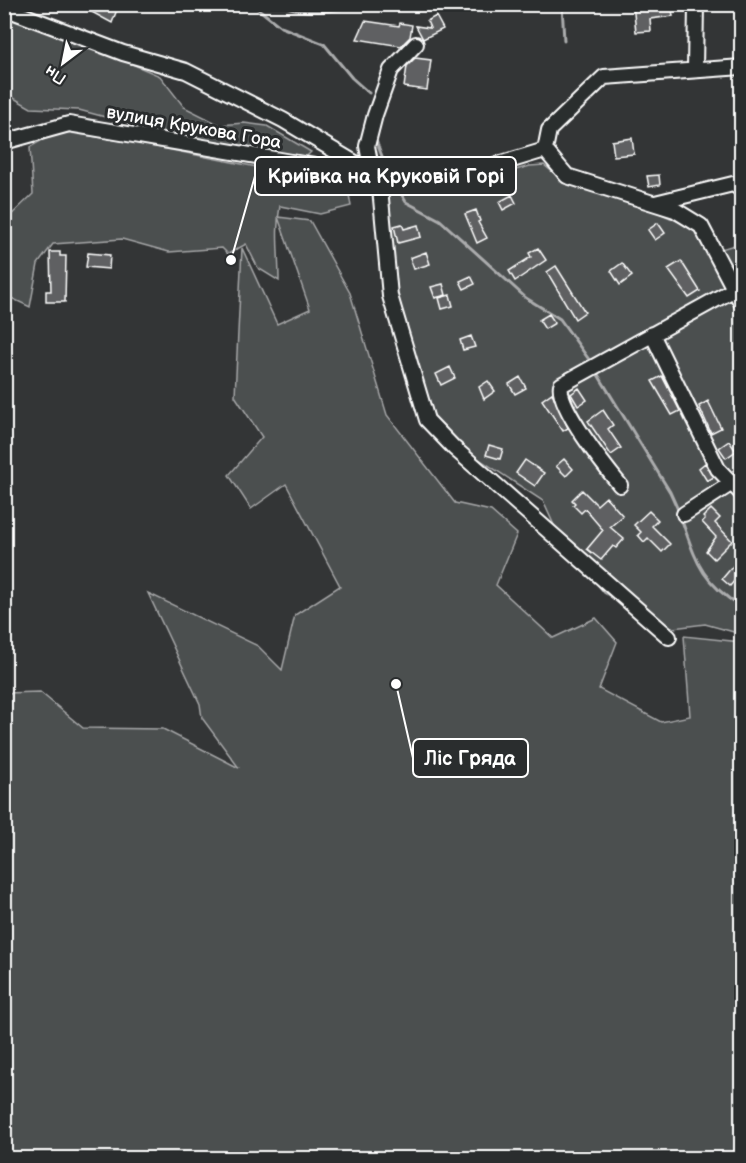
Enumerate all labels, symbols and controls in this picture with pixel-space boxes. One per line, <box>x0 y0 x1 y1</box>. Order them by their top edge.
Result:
north arrow <box>33 33 93 93</box>
text: Пн <box>42 61 70 88</box>
street label: вулиця Крукова Гора <box>105 102 283 153</box>
callout: Криївка на Круковій Горі <box>255 157 516 195</box>
text: Криївка на Круковій Горі <box>268 165 504 189</box>
callout: Ліс Гряда <box>413 739 528 777</box>
text: Ліс Гряда <box>423 747 516 771</box>

